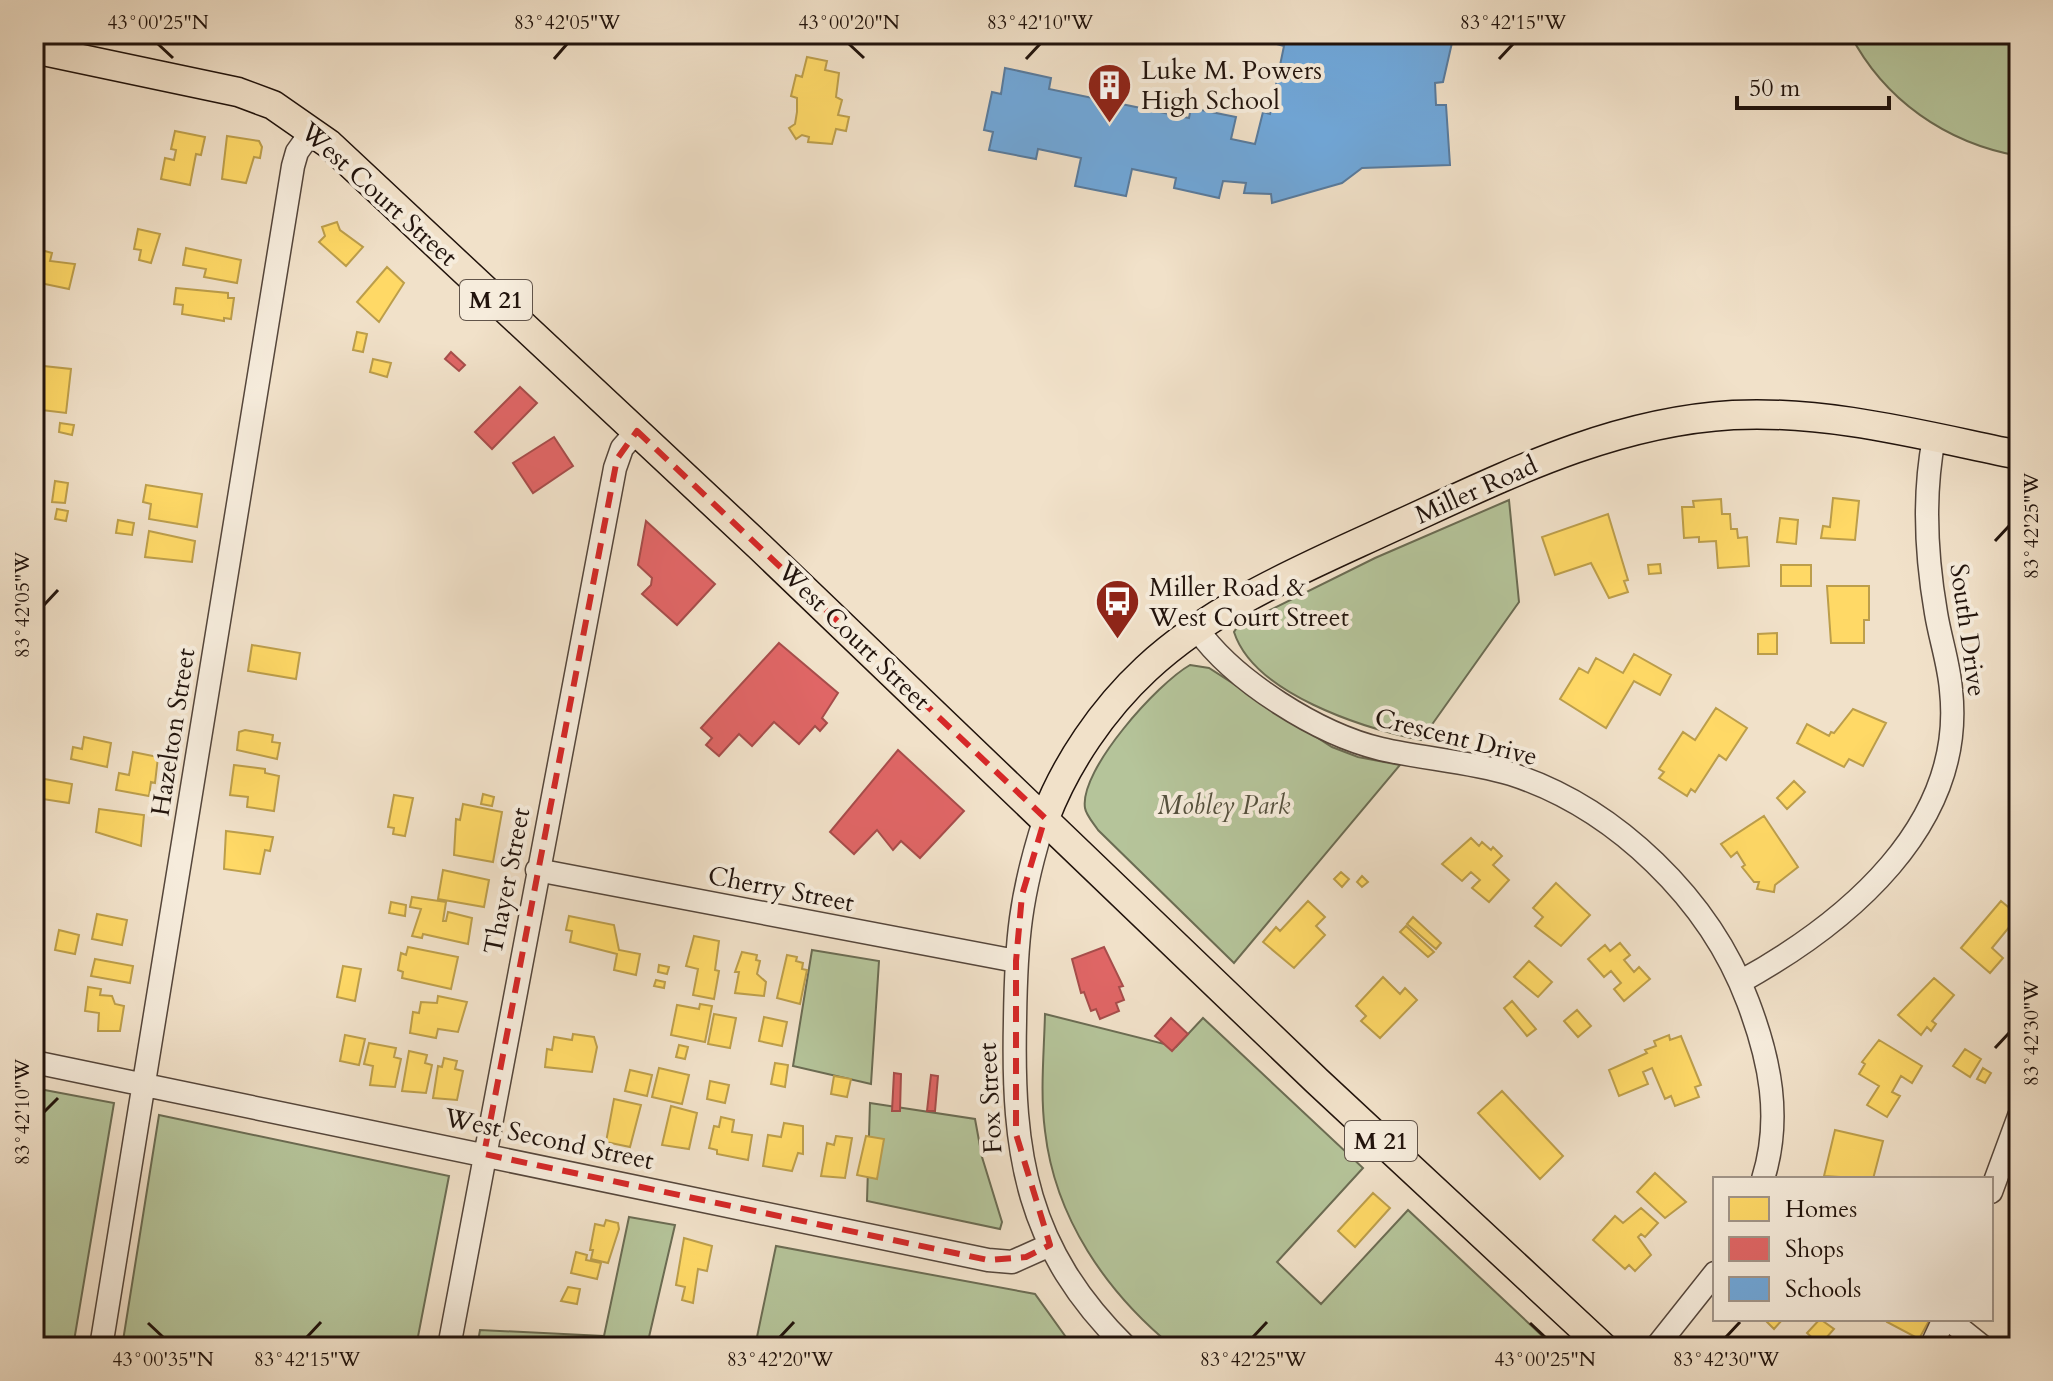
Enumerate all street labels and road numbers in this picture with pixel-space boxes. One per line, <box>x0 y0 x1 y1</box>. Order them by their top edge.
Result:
street label: West Court Street <box>292 113 465 274</box>
road number: M 21 <box>460 280 532 320</box>
street label: Miller Road <box>1409 447 1543 533</box>
street label: West Court Street <box>769 553 938 718</box>
street label: South Drive <box>1941 561 1995 699</box>
street label: Hazelton Street <box>142 646 204 818</box>
street label: Crescent Drive <box>1371 700 1541 774</box>
street label: Thayer Street <box>476 804 538 958</box>
street label: Cherry Street <box>705 858 857 920</box>
street label: Fox Street <box>970 1042 1010 1154</box>
street label: West Second Street <box>440 1099 657 1178</box>
road number: M 21 <box>1345 1121 1417 1161</box>

